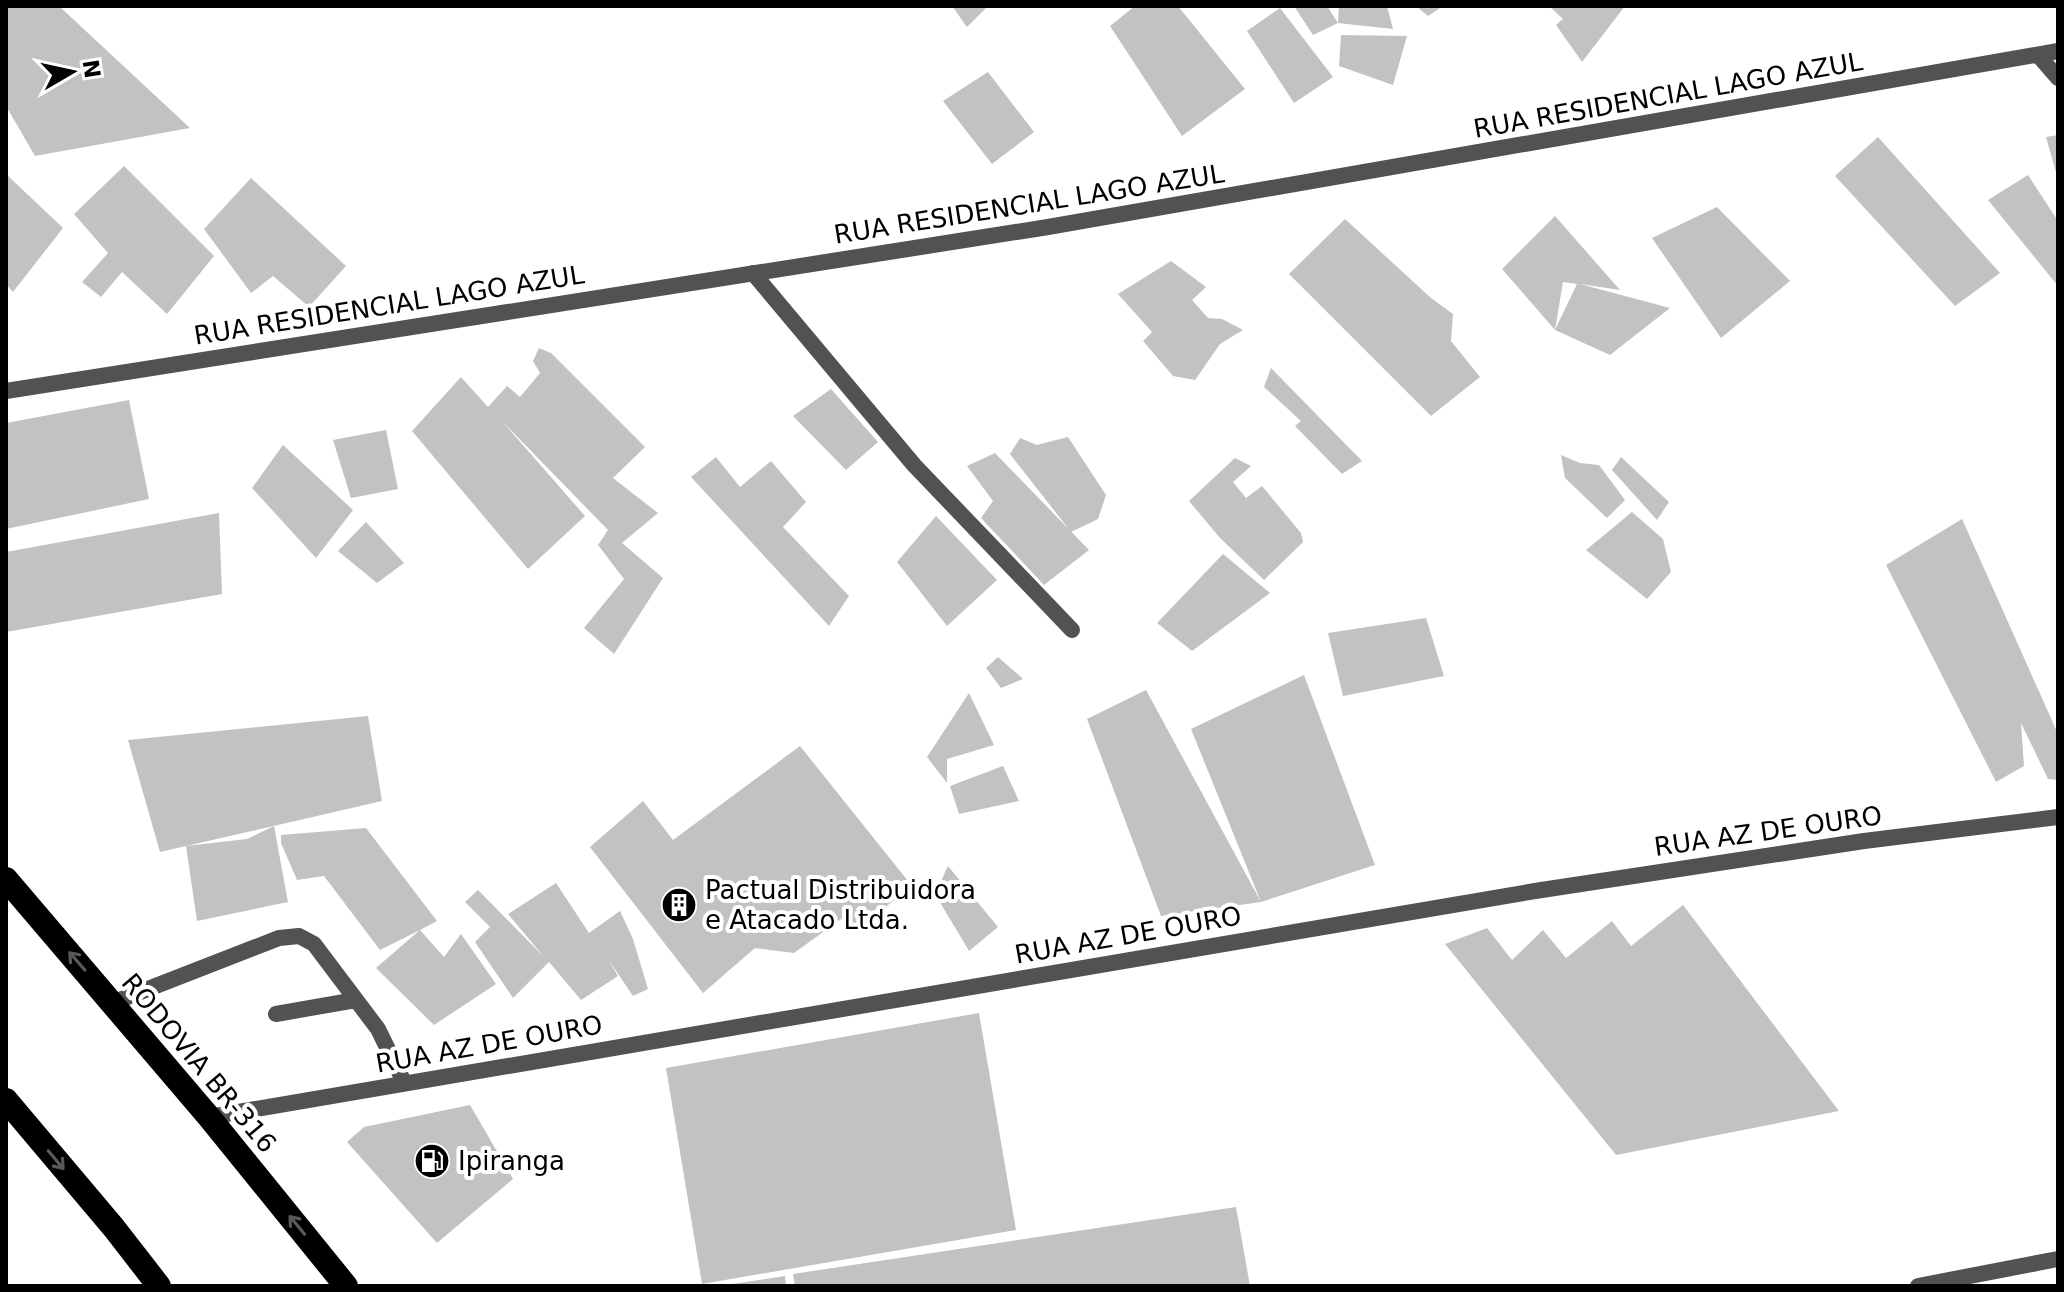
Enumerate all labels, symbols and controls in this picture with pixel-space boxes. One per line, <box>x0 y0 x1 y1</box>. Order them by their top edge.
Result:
north arrow <box>32 32 112 112</box>
street label: RUA RESIDENCIAL LAGO AZUL <box>1471 46 1865 144</box>
text: N <box>77 58 105 80</box>
street label: RUA RESIDENCIAL LAGO AZUL <box>832 158 1227 250</box>
street label: RUA RESIDENCIAL LAGO AZUL <box>192 259 587 351</box>
street label: RUA AZ DE OURO <box>1652 800 1884 862</box>
place label: Pactual Distribuidora e Atacado Ltda. <box>705 875 976 935</box>
building icon: Pactual Distribuidora e Atacado Ltda. <box>660 886 698 924</box>
street label: RUA AZ DE OURO <box>1012 900 1244 970</box>
one-way arrow <box>68 952 86 972</box>
street label: RODOVIA BR-316 <box>116 968 282 1158</box>
street label: RUA AZ DE OURO <box>373 1009 605 1079</box>
fuel station icon: Ipiranga <box>413 1142 451 1180</box>
place label: Ipiranga <box>458 1146 565 1176</box>
one-way arrow <box>47 1149 65 1169</box>
one-way arrow <box>288 1215 306 1236</box>

